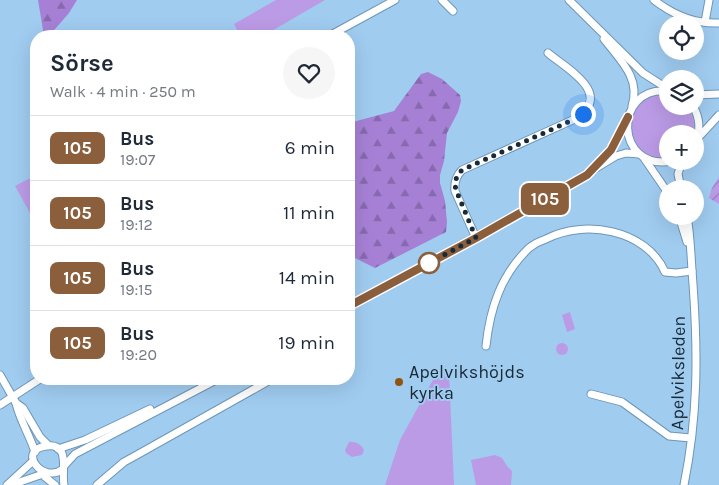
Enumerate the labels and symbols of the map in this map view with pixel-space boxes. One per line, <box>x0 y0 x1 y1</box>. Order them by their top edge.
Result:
your location <box>571 102 596 127</box>
line badge: 105 <box>516 183 574 215</box>
unlabelled marker <box>418 252 440 274</box>
street label: Apelviksleden <box>666 316 690 430</box>
place label: Apelvikshöjds kyrka <box>409 361 525 404</box>
marker: Apelvikshöjds kyrka <box>393 376 405 388</box>

